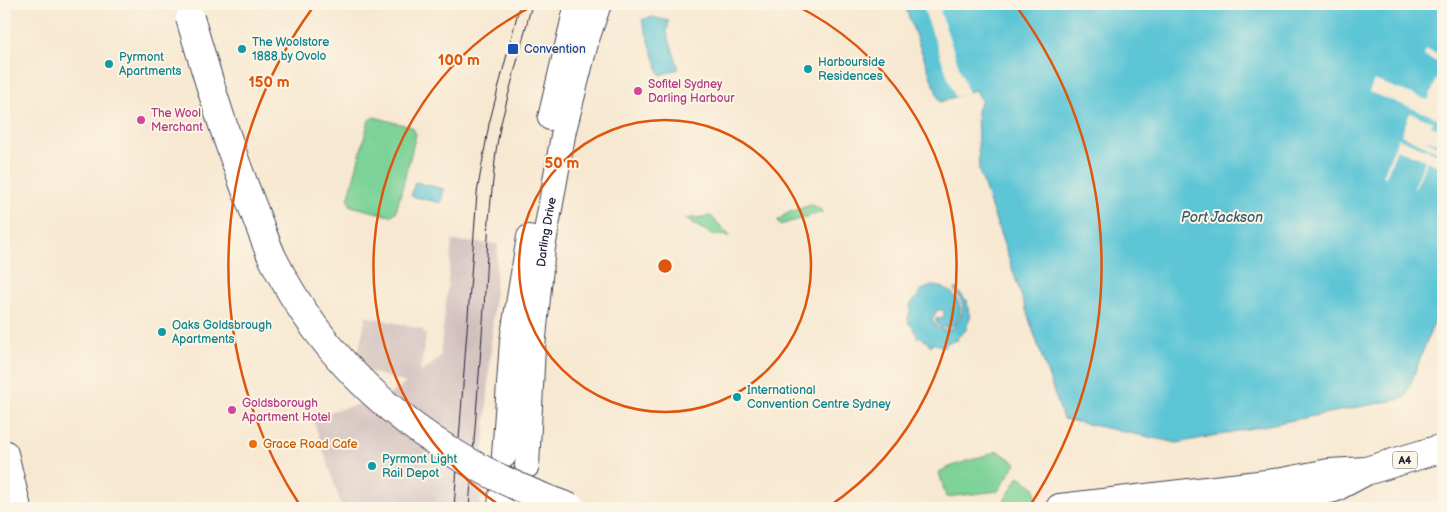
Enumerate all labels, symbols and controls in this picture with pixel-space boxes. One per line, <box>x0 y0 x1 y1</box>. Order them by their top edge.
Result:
place label: The Woolstore 1888 by Ovolo <box>252 35 329 64</box>
marker: Convention <box>506 42 520 56</box>
place label: Convention <box>524 42 586 57</box>
marker: The Woolstore 1888 by Ovolo <box>236 43 248 55</box>
place label: Pyrmont Apartments <box>119 50 182 79</box>
text: 100 m <box>438 51 480 70</box>
place label: Harbourside Residences <box>818 55 885 84</box>
marker: Pyrmont Apartments <box>103 58 115 70</box>
marker: Harbourside Residences <box>802 63 814 75</box>
text: 150 m <box>248 73 290 92</box>
place label: Sofitel Sydney Darling Harbour <box>648 77 735 106</box>
marker: Sofitel Sydney Darling Harbour <box>632 85 644 97</box>
place label: The Wool Merchant <box>151 106 203 135</box>
marker: The Wool Merchant <box>135 114 147 126</box>
text: 50 m <box>545 154 580 173</box>
street label: Darling Drive <box>534 196 560 268</box>
water label: Port Jackson <box>1181 209 1263 226</box>
centre of rings <box>656 257 674 275</box>
place label: Oaks Goldsbrough Apartments <box>172 318 272 347</box>
marker: Oaks Goldsbrough Apartments <box>156 326 168 338</box>
place label: International Convention Centre Sydney <box>747 383 891 412</box>
marker: International Convention Centre Sydney <box>731 391 743 403</box>
place label: Goldsborough Apartment Hotel <box>242 396 331 425</box>
marker: Goldsborough Apartment Hotel <box>226 404 238 416</box>
place label: Grace Road Cafe <box>263 437 358 452</box>
marker: Grace Road Cafe <box>247 438 259 450</box>
place label: Pyrmont Light Rail Depot <box>382 452 457 481</box>
road number: A4 <box>1392 452 1418 468</box>
marker: Pyrmont Light Rail Depot <box>366 460 378 472</box>

